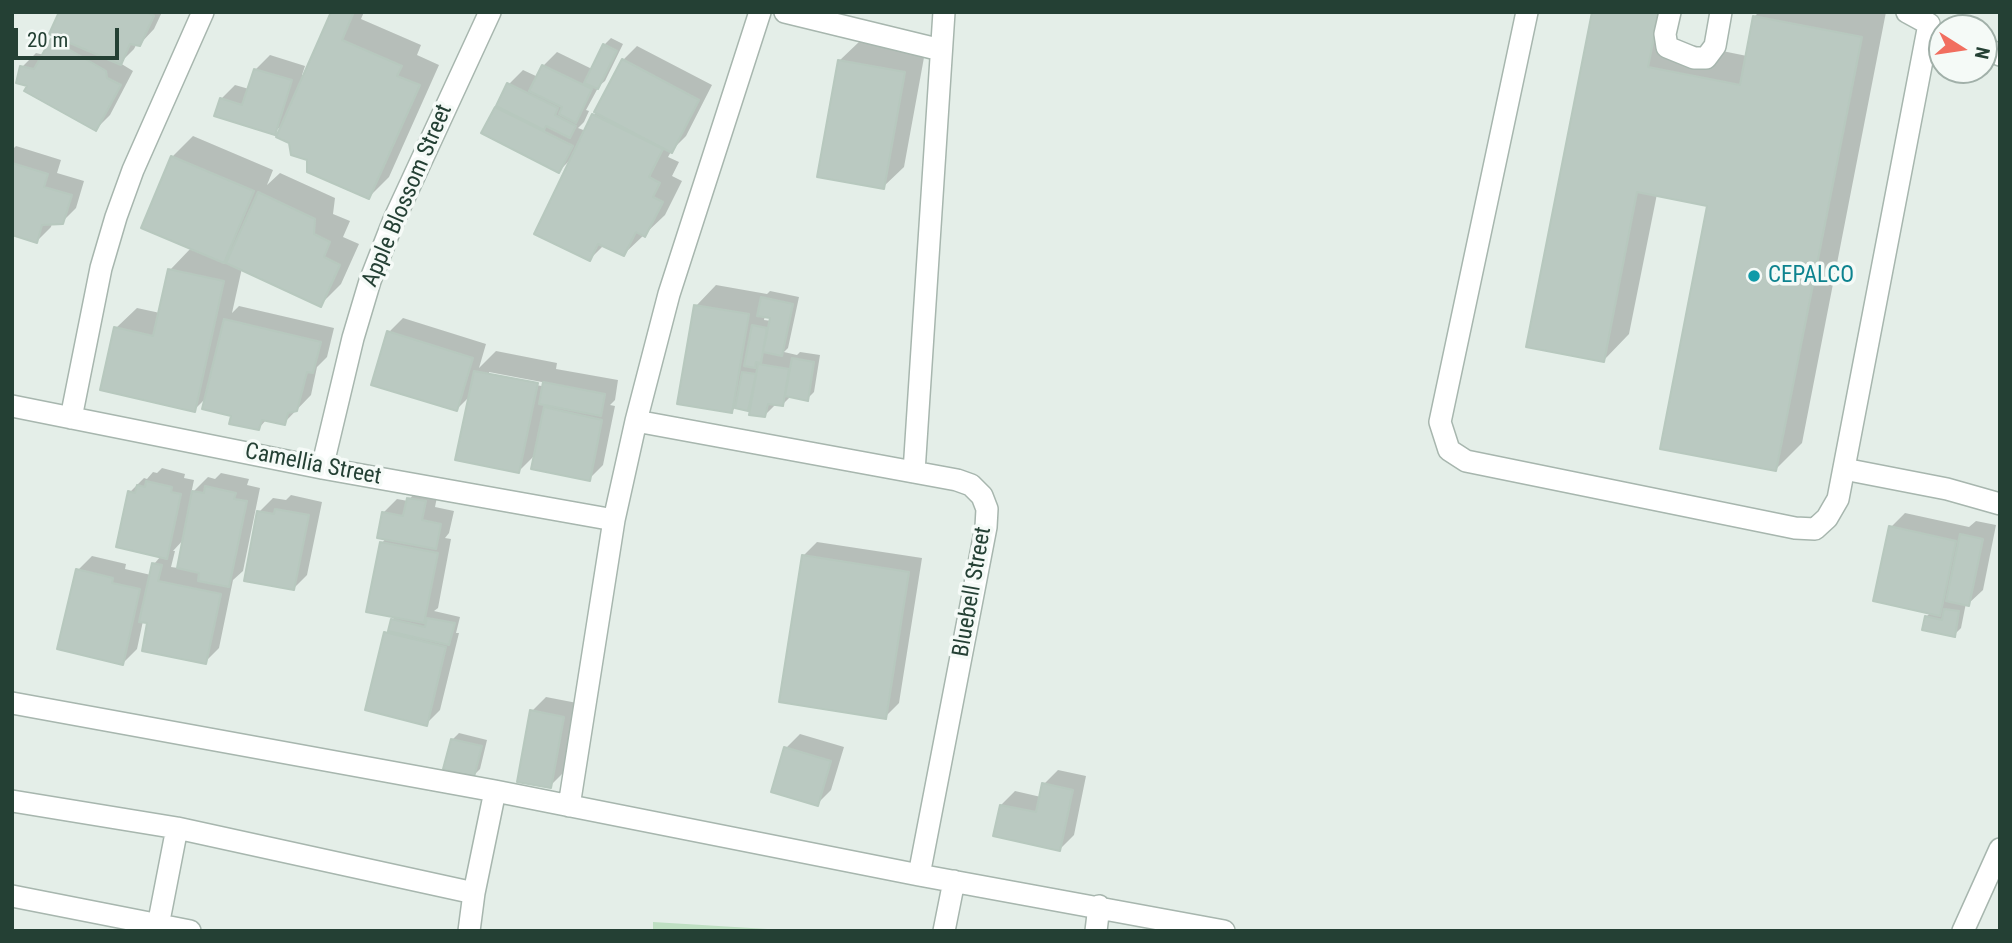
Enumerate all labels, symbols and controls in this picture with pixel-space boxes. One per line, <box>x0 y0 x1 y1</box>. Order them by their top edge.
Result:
scale bar <box>18 14 122 58</box>
north arrow <box>1928 14 1998 84</box>
text: 20 m <box>27 28 68 52</box>
text: N <box>1970 45 1995 61</box>
street label: Apple Blossom Street <box>357 101 459 291</box>
place label: CEPALCO <box>1768 262 1854 290</box>
marker: CEPALCO <box>1746 268 1762 284</box>
street label: Camellia Street <box>243 438 383 492</box>
street label: Bluebell Street <box>948 525 998 659</box>

